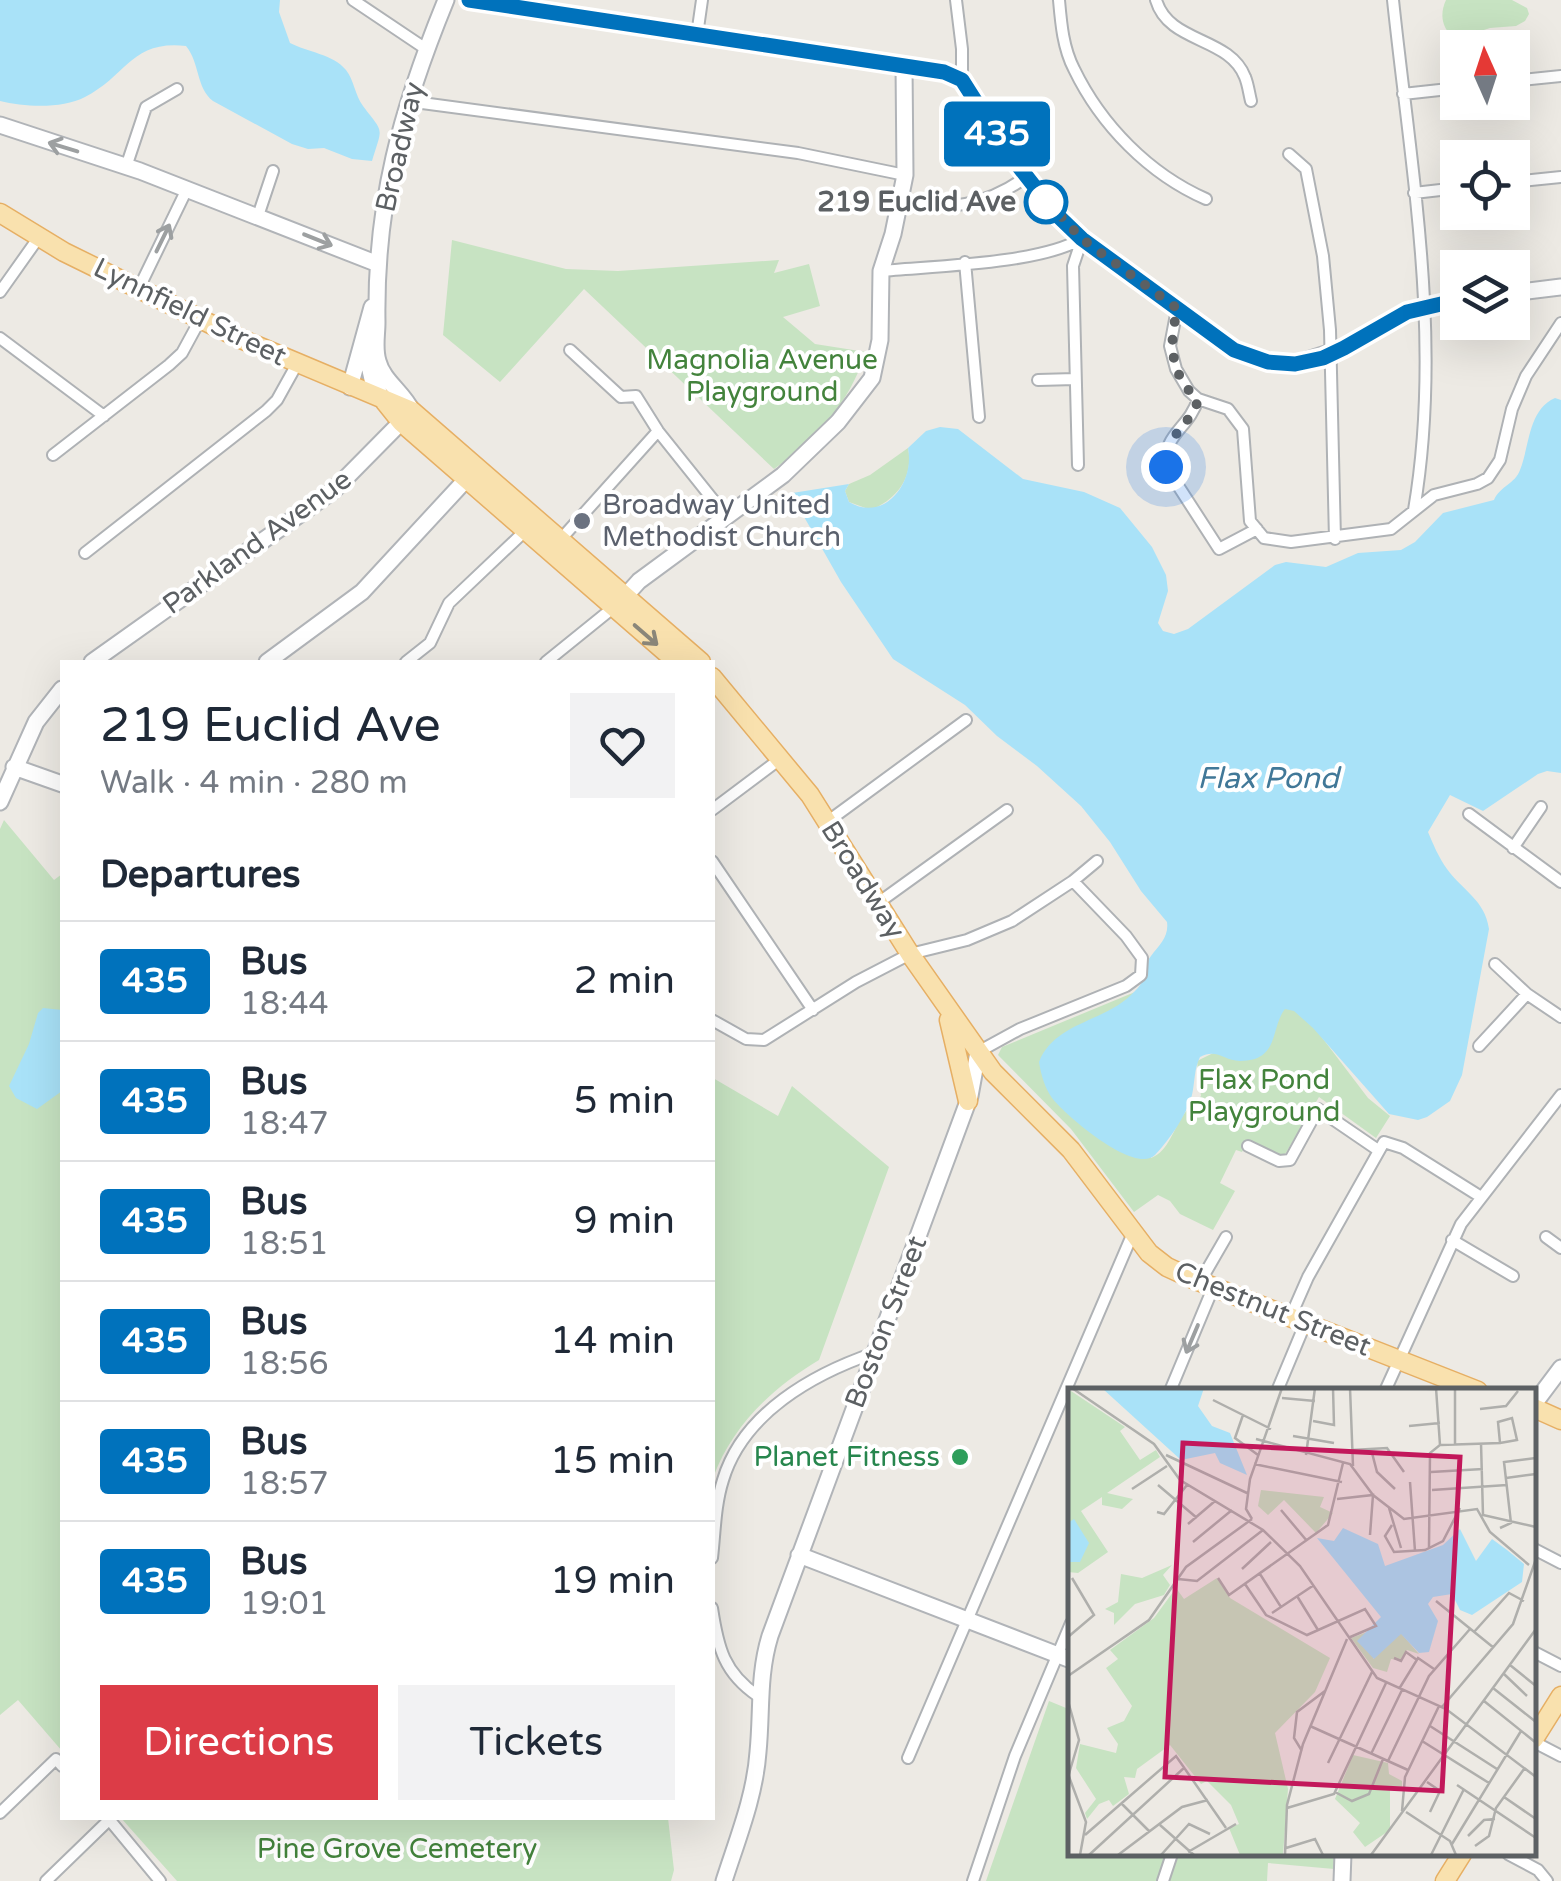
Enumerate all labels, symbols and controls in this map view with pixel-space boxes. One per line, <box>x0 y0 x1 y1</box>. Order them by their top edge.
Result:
north arrow <box>1440 30 1530 120</box>
map controls <box>1440 30 1530 340</box>
street label: Broadway <box>369 79 431 215</box>
line badge: 435 <box>940 102 1054 166</box>
text: 435 <box>964 113 1030 155</box>
one-way arrow <box>48 137 79 155</box>
button: locate <box>1440 140 1530 230</box>
marker: 219 Euclid Ave <box>1025 181 1067 223</box>
place label: 219 Euclid Ave <box>817 185 1016 219</box>
one-way arrow <box>154 224 173 254</box>
one-way arrow <box>302 233 333 251</box>
button: layers <box>1440 250 1530 340</box>
street label: Lynnfield Street <box>88 251 292 374</box>
park label: Magnolia Avenue Playground <box>646 343 878 409</box>
your location <box>1141 442 1191 492</box>
street label: Parkland Avenue <box>156 462 358 622</box>
place label: Broadway United Methodist Church <box>602 488 841 554</box>
marker: Broadway United Methodist Church <box>571 510 593 532</box>
one-way arrow <box>633 623 658 646</box>
button: heart <box>570 693 675 798</box>
text: 219 Euclid Ave <box>100 697 441 755</box>
water label: Flax Pond <box>1197 760 1342 797</box>
text: Walk · 4 min · 280 m <box>100 764 408 802</box>
street label: Broadway <box>813 815 913 945</box>
text: Departures <box>100 852 301 898</box>
text: Bus <box>240 939 307 985</box>
text: 2 min <box>574 958 675 1004</box>
text: 435 <box>122 960 188 1002</box>
text: 18:44 <box>240 985 329 1023</box>
text: Bus <box>240 1059 307 1105</box>
park label: Flax Pond Playground <box>1188 1063 1340 1129</box>
text: 5 min <box>574 1078 675 1124</box>
text: 435 <box>122 1080 188 1122</box>
text: 18:47 <box>240 1105 329 1143</box>
text: Bus <box>240 1179 307 1225</box>
text: 9 min <box>574 1198 675 1244</box>
text: 435 <box>122 1200 188 1242</box>
text: 18:51 <box>240 1225 329 1263</box>
street label: Boston Street <box>838 1231 935 1413</box>
street label: Chestnut Street <box>1170 1254 1376 1364</box>
text: Bus <box>240 1299 307 1345</box>
text: 14 min <box>550 1318 675 1364</box>
text: 435 <box>122 1320 188 1362</box>
one-way arrow <box>1181 1323 1199 1354</box>
text: 18:56 <box>240 1345 329 1383</box>
inset map <box>1068 1388 1536 1856</box>
text: Bus <box>240 1419 307 1465</box>
text: 15 min <box>550 1438 675 1484</box>
text: 435 <box>122 1440 188 1482</box>
place label: Planet Fitness <box>754 1440 940 1474</box>
marker: Planet Fitness <box>949 1446 971 1468</box>
text: 18:57 <box>240 1465 329 1503</box>
text: Bus <box>240 1539 307 1585</box>
text: 19 min <box>550 1558 675 1604</box>
text: 435 <box>122 1560 188 1602</box>
text: 19:01 <box>240 1585 329 1623</box>
button: Directions <box>100 1685 378 1800</box>
button: Tickets <box>398 1685 675 1800</box>
park label: Pine Grove Cemetery <box>257 1832 537 1866</box>

